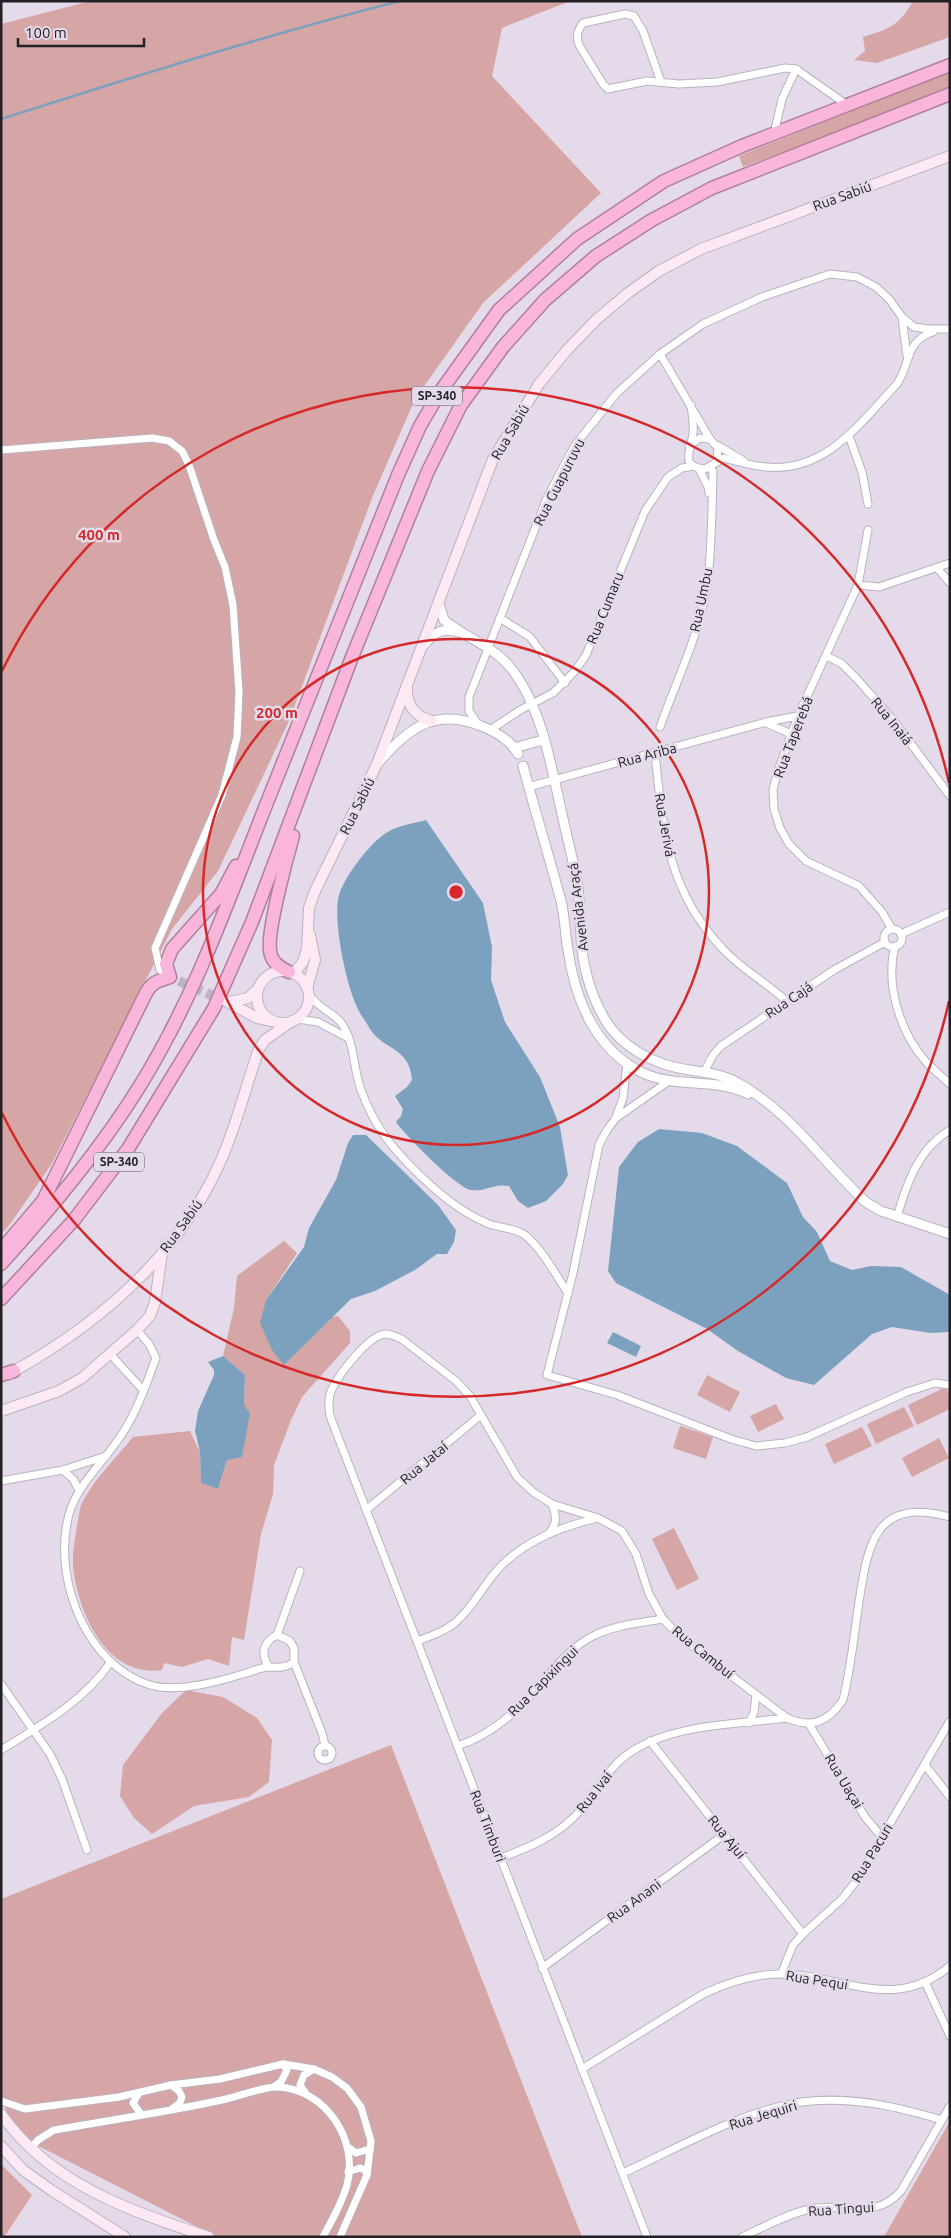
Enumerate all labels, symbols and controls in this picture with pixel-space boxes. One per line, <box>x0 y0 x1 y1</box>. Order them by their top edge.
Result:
scale bar <box>18 15 144 47</box>
text: 100 m <box>25 24 67 41</box>
street label: Rua Sabiú <box>810 178 874 214</box>
road number: SP-340 <box>412 386 462 406</box>
street label: Rua Sabiú <box>488 401 532 463</box>
street label: Rua Guapuruvu <box>530 436 588 528</box>
text: 400 m <box>78 526 120 543</box>
street label: Rua Umbu <box>686 567 716 633</box>
street label: Rua Cumaru <box>583 570 627 646</box>
street label: Rua Taperebá <box>770 694 816 780</box>
street label: Rua Inaiá <box>868 694 916 748</box>
text: 200 m <box>256 704 298 721</box>
street label: Rua Ariba <box>616 739 678 771</box>
street label: Rua Sabiú <box>336 775 378 837</box>
street label: Rua Jerivá <box>652 792 678 858</box>
street label: Avenida Araçá <box>565 862 591 952</box>
centre of rings <box>447 883 465 901</box>
street label: Rua Cajá <box>762 978 816 1022</box>
road number: SP-340 <box>94 1152 144 1172</box>
street label: Rua Sabiú <box>157 1197 205 1255</box>
street label: Rua Jataí <box>397 1438 452 1488</box>
street label: Rua Cambuí <box>669 1622 737 1682</box>
street label: Rua Capixingui <box>505 1643 581 1719</box>
street label: Rua Uaçai <box>821 1751 867 1811</box>
street label: Rua Ivaí <box>573 1768 615 1816</box>
street label: Rua Timburi <box>467 1788 509 1864</box>
street label: Rua Ajuí <box>705 1812 750 1862</box>
street label: Rua Pacuri <box>848 1821 896 1885</box>
street label: Rua Anani <box>604 1876 664 1926</box>
street label: Rua Pequi <box>785 1967 849 1993</box>
street label: Rua Jequiri <box>727 2097 799 2133</box>
street label: Rua Tingui <box>807 2199 875 2219</box>

